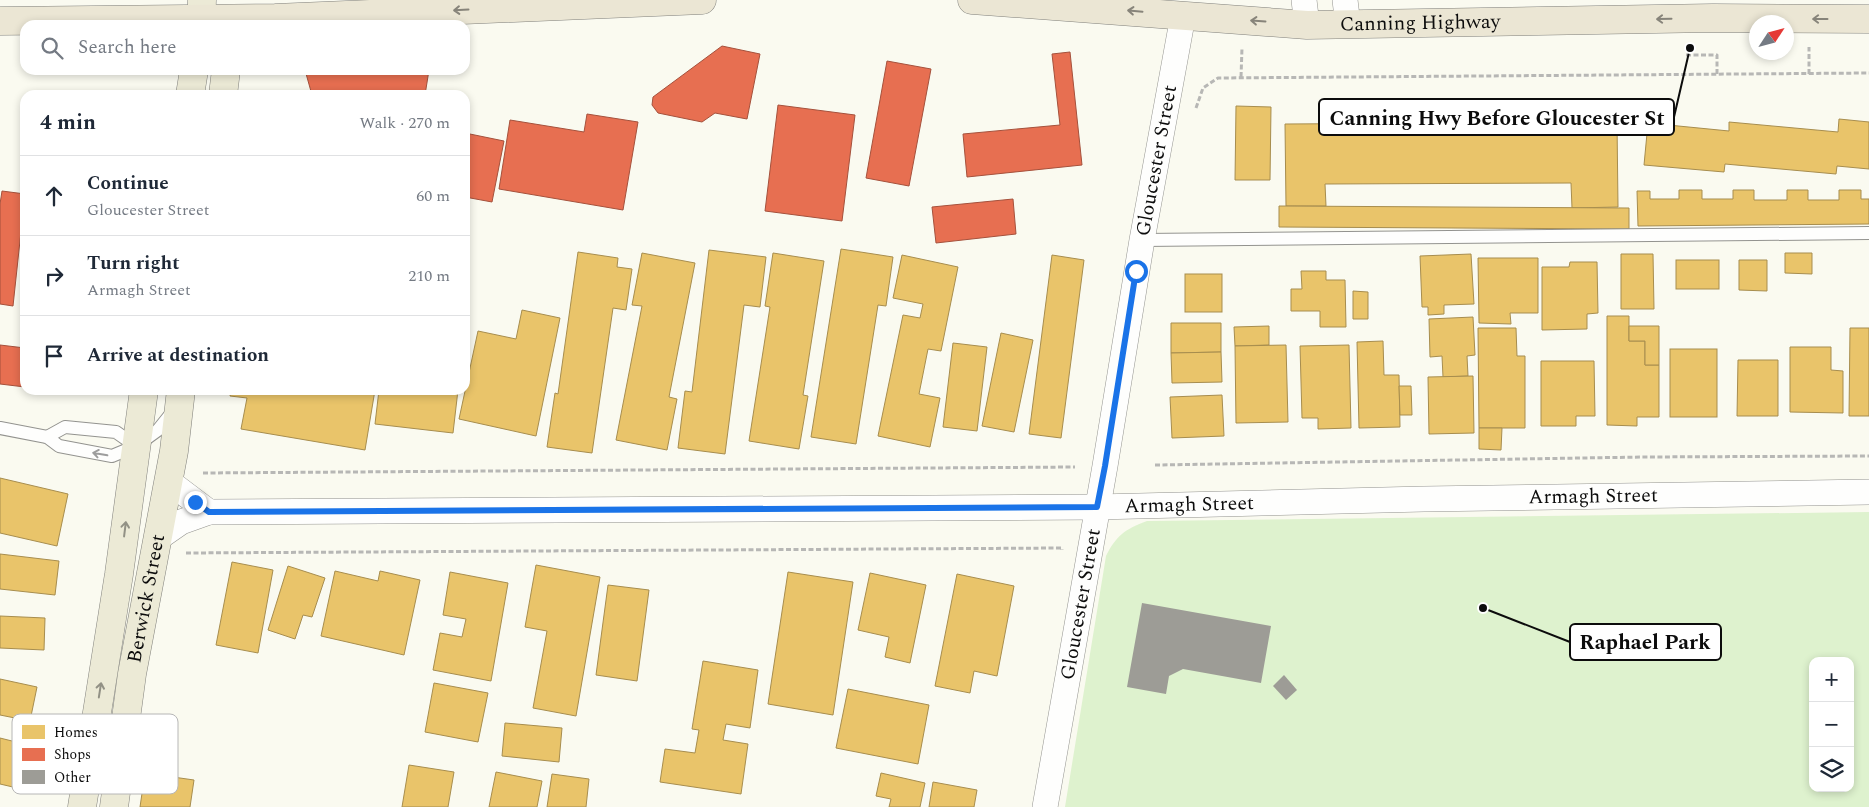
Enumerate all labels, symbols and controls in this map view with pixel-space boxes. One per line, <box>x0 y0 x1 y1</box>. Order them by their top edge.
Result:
one-way arrow <box>453 5 469 14</box>
one-way arrow <box>1127 7 1143 16</box>
street label: Canning Highway <box>1340 7 1502 39</box>
one-way arrow <box>1657 14 1673 24</box>
one-way arrow <box>1813 14 1829 24</box>
north arrow <box>1749 15 1794 60</box>
one-way arrow <box>1251 17 1267 26</box>
search box <box>20 20 470 75</box>
text: Search here <box>78 33 177 62</box>
icon: search <box>38 34 66 62</box>
street label: Gloucester Street <box>1128 82 1185 239</box>
callout: Canning Hwy Before Gloucester St <box>1319 99 1674 135</box>
text: Canning Hwy Before Gloucester St <box>1329 103 1665 135</box>
text: 4 min <box>40 107 96 139</box>
text: Walk · 270 m <box>359 111 450 135</box>
text: Continue <box>87 169 169 198</box>
icon: ahead <box>40 182 68 210</box>
text: 60 m <box>416 184 450 208</box>
text: Gloucester Street <box>87 198 210 222</box>
text: Turn right <box>87 249 180 278</box>
route start <box>1125 260 1148 283</box>
icon: right <box>40 262 68 290</box>
text: 210 m <box>408 264 450 288</box>
text: Armagh Street <box>87 278 191 302</box>
text: Arrive at destination <box>87 341 269 370</box>
icon: arrive <box>40 342 68 370</box>
one-way arrow <box>93 448 109 458</box>
street label: Armagh Street <box>1528 480 1658 512</box>
street label: Armagh Street <box>1124 488 1254 521</box>
route end <box>184 491 207 514</box>
one-way arrow <box>120 521 130 537</box>
street label: Gloucester Street <box>1053 526 1109 682</box>
street label: Berwick Street <box>119 532 173 666</box>
callout: Raphael Park <box>1570 624 1721 660</box>
text: Raphael Park <box>1579 627 1711 659</box>
map controls <box>1809 657 1854 792</box>
button: + <box>1809 657 1854 702</box>
one-way arrow <box>96 682 106 698</box>
button: − <box>1809 702 1854 747</box>
legend <box>12 714 178 794</box>
text: Homes <box>54 722 98 743</box>
text: Shops <box>54 744 91 765</box>
button: layers <box>1809 747 1854 792</box>
text: Other <box>54 767 91 788</box>

